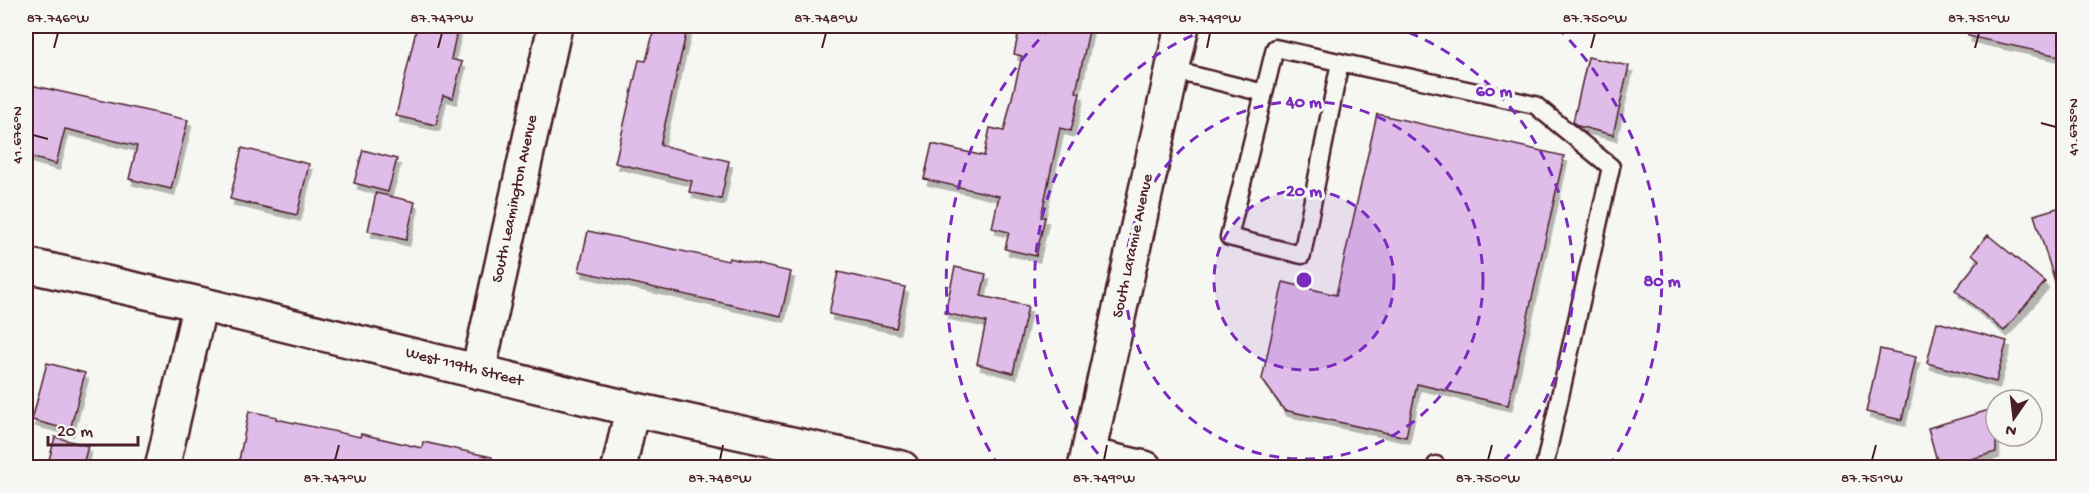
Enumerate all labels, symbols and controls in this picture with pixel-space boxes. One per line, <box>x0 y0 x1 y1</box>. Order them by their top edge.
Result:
text: 87.746°W <box>27 10 90 28</box>
text: 87.747°W <box>411 10 474 28</box>
text: 87.748°W <box>794 10 858 28</box>
text: 87.749°W <box>1179 10 1242 28</box>
text: 87.750°W <box>1563 10 1627 28</box>
text: 87.751°W <box>1948 10 2010 28</box>
text: 60 m <box>1476 82 1512 103</box>
text: 40 m <box>1285 93 1322 114</box>
text: 41.675°N <box>2065 98 2083 156</box>
text: 41.676°N <box>9 106 27 164</box>
street label: South Leamington Avenue <box>489 113 543 285</box>
street label: South Laramie Avenue <box>1109 172 1159 320</box>
text: 20 m <box>1286 182 1322 203</box>
centre of rings <box>1294 270 1314 290</box>
text: 80 m <box>1643 272 1681 293</box>
street label: West 119th Street <box>403 344 526 392</box>
north arrow <box>1984 388 2044 448</box>
scale bar <box>48 409 138 447</box>
text: N <box>2003 419 2019 440</box>
text: 20 m <box>57 422 93 443</box>
text: 87.747°W <box>304 470 367 488</box>
text: 87.748°W <box>688 470 752 488</box>
text: 87.749°W <box>1073 470 1136 488</box>
text: 87.750°W <box>1456 470 1520 488</box>
text: 87.751°W <box>1841 470 1903 488</box>

